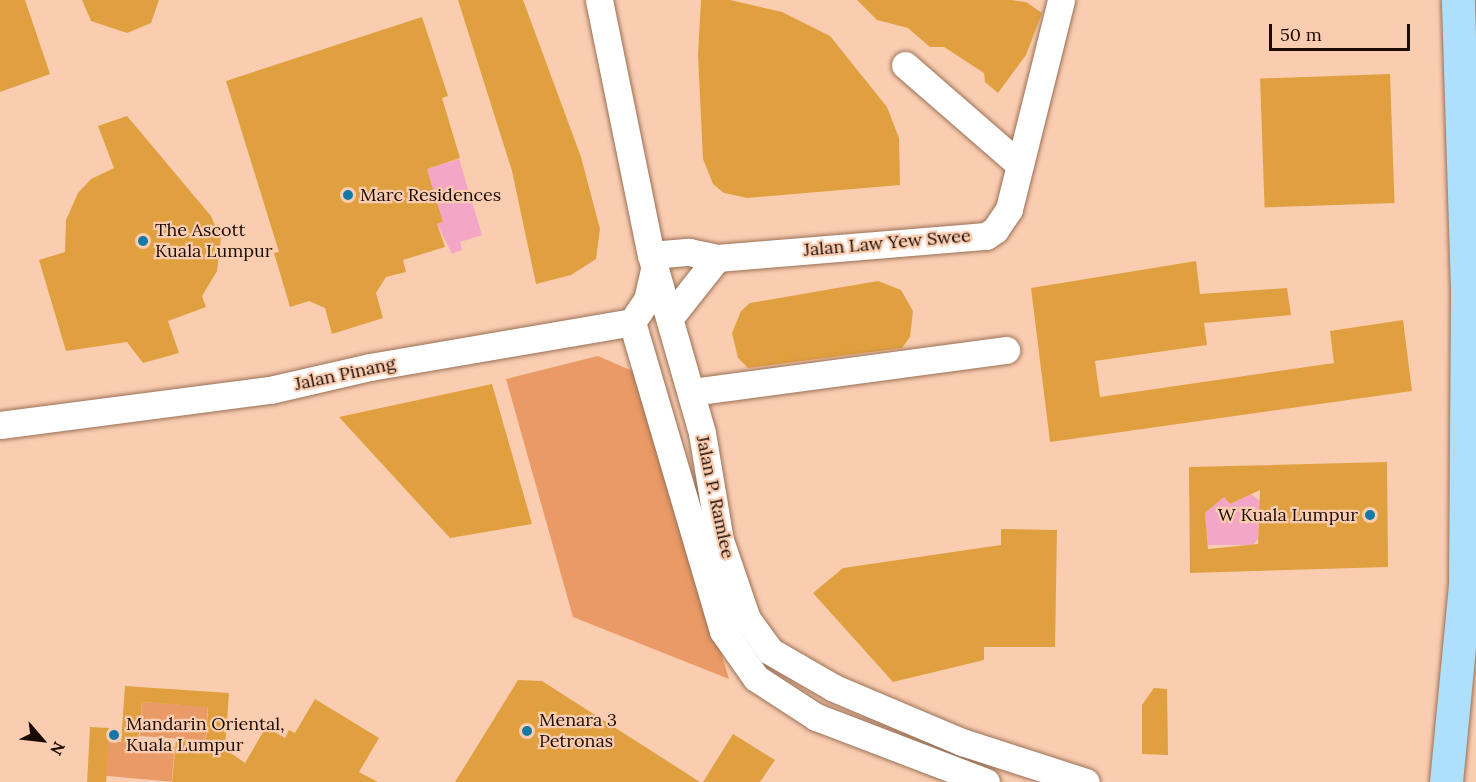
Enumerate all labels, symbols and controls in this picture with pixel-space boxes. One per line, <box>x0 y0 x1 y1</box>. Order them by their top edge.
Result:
scale bar <box>1272 12 1413 50</box>
text: 50 m <box>1280 23 1322 46</box>
place label: Marc Residences <box>360 184 501 206</box>
marker: Marc Residences <box>341 188 355 202</box>
place label: The Ascott Kuala Lumpur <box>155 220 273 262</box>
street label: Jalan Law Yew Swee <box>803 225 971 261</box>
marker: The Ascott Kuala Lumpur <box>136 234 150 248</box>
street label: Jalan Pinang <box>293 353 397 395</box>
street label: Jalan P. Ramlee <box>691 434 739 560</box>
place label: W Kuala Lumpur <box>1218 504 1358 526</box>
marker: W Kuala Lumpur <box>1363 508 1377 522</box>
north arrow <box>12 710 72 770</box>
place label: Menara 3 Petronas <box>539 710 617 752</box>
place label: Mandarin Oriental, Kuala Lumpur <box>126 714 285 756</box>
marker: Menara 3 Petronas <box>520 724 534 738</box>
marker: Mandarin Oriental, Kuala Lumpur <box>107 728 121 742</box>
text: N <box>46 738 70 759</box>

